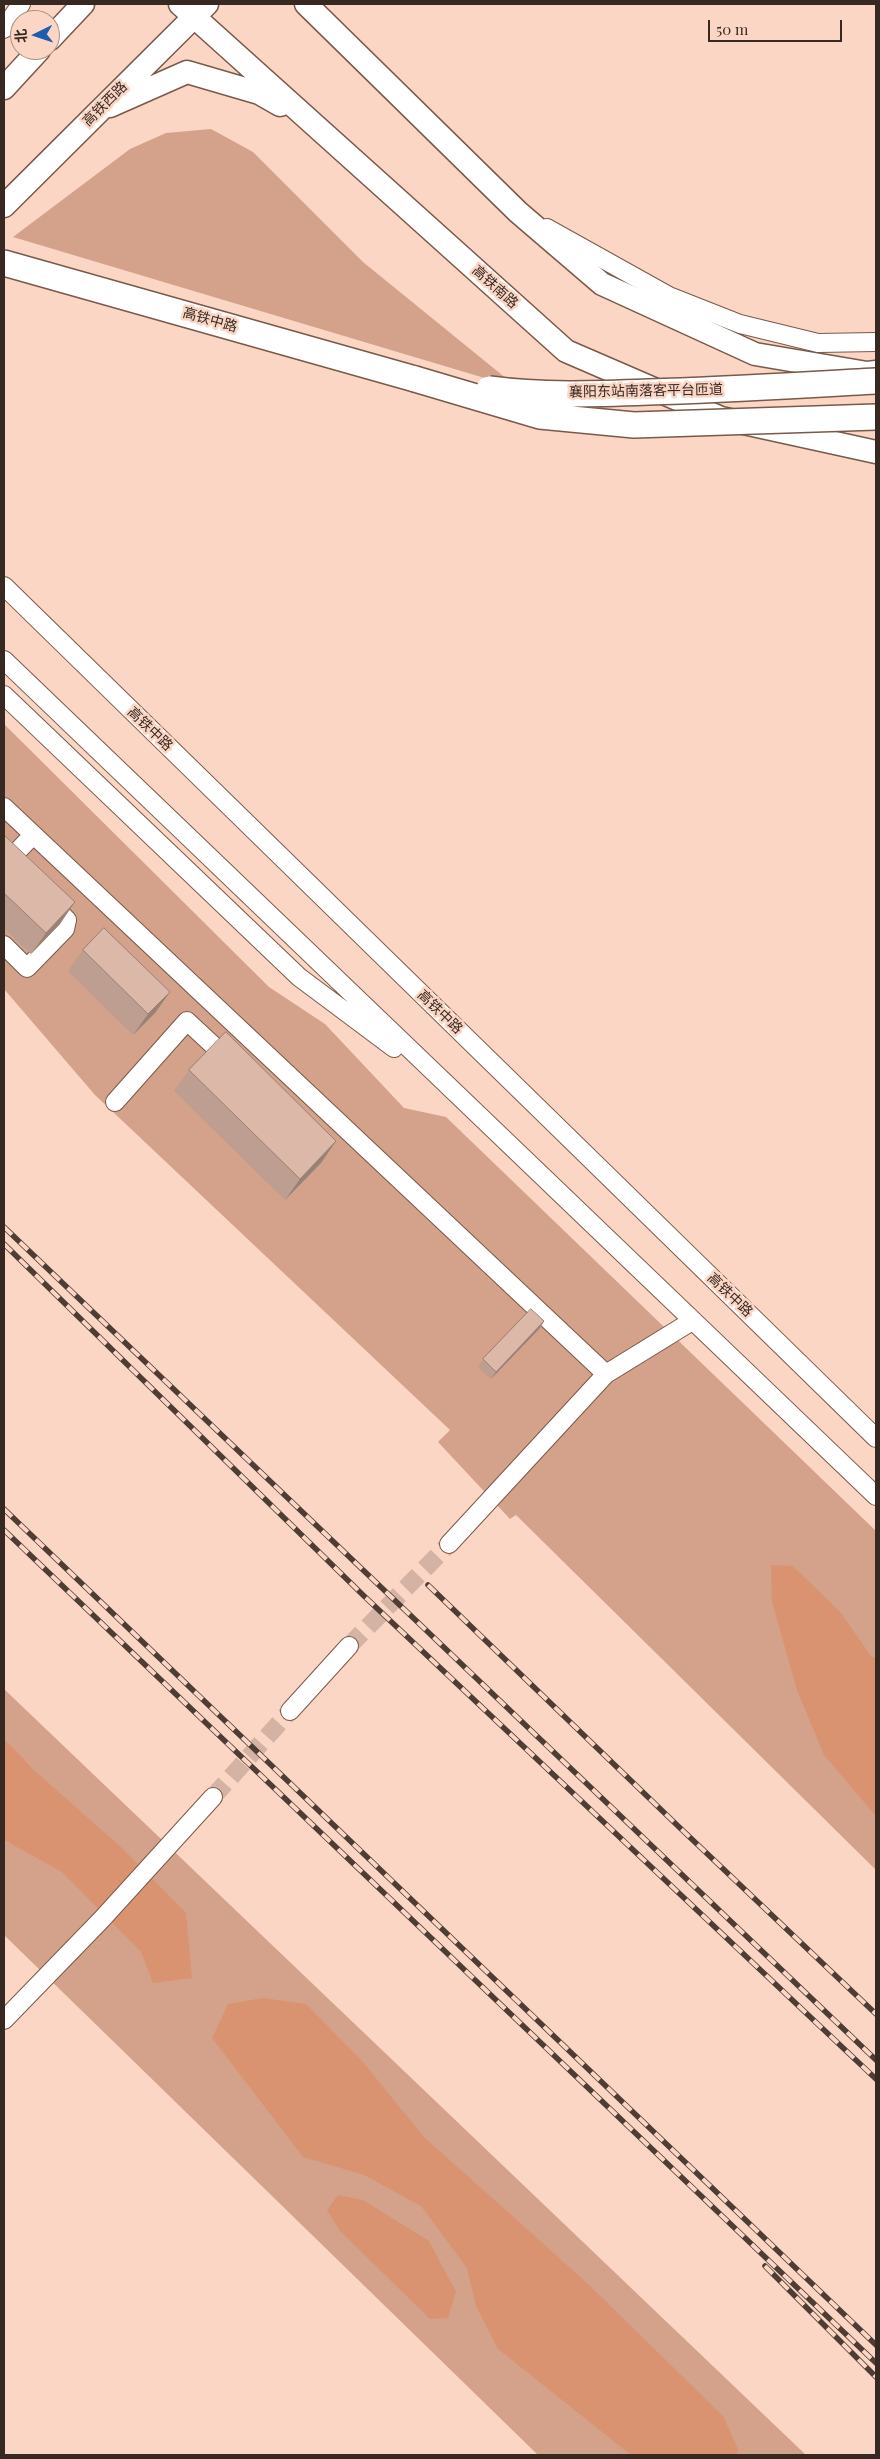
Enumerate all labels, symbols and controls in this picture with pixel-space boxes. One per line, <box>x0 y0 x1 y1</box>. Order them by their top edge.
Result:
north arrow <box>10 10 60 60</box>
scale bar <box>710 10 844 42</box>
text: 50 m <box>716 19 748 39</box>
text: 北 <box>11 28 31 44</box>
street label: 高铁西路 <box>79 78 131 130</box>
street label: 高铁南路 <box>469 262 521 312</box>
street label: 高铁中路 <box>181 304 239 336</box>
street label: 襄阳东站南落客平台匝道 <box>569 381 723 401</box>
street label: 高铁中路 <box>124 704 176 754</box>
street label: 高铁中路 <box>414 987 466 1037</box>
street label: 高铁中路 <box>704 1270 756 1320</box>

